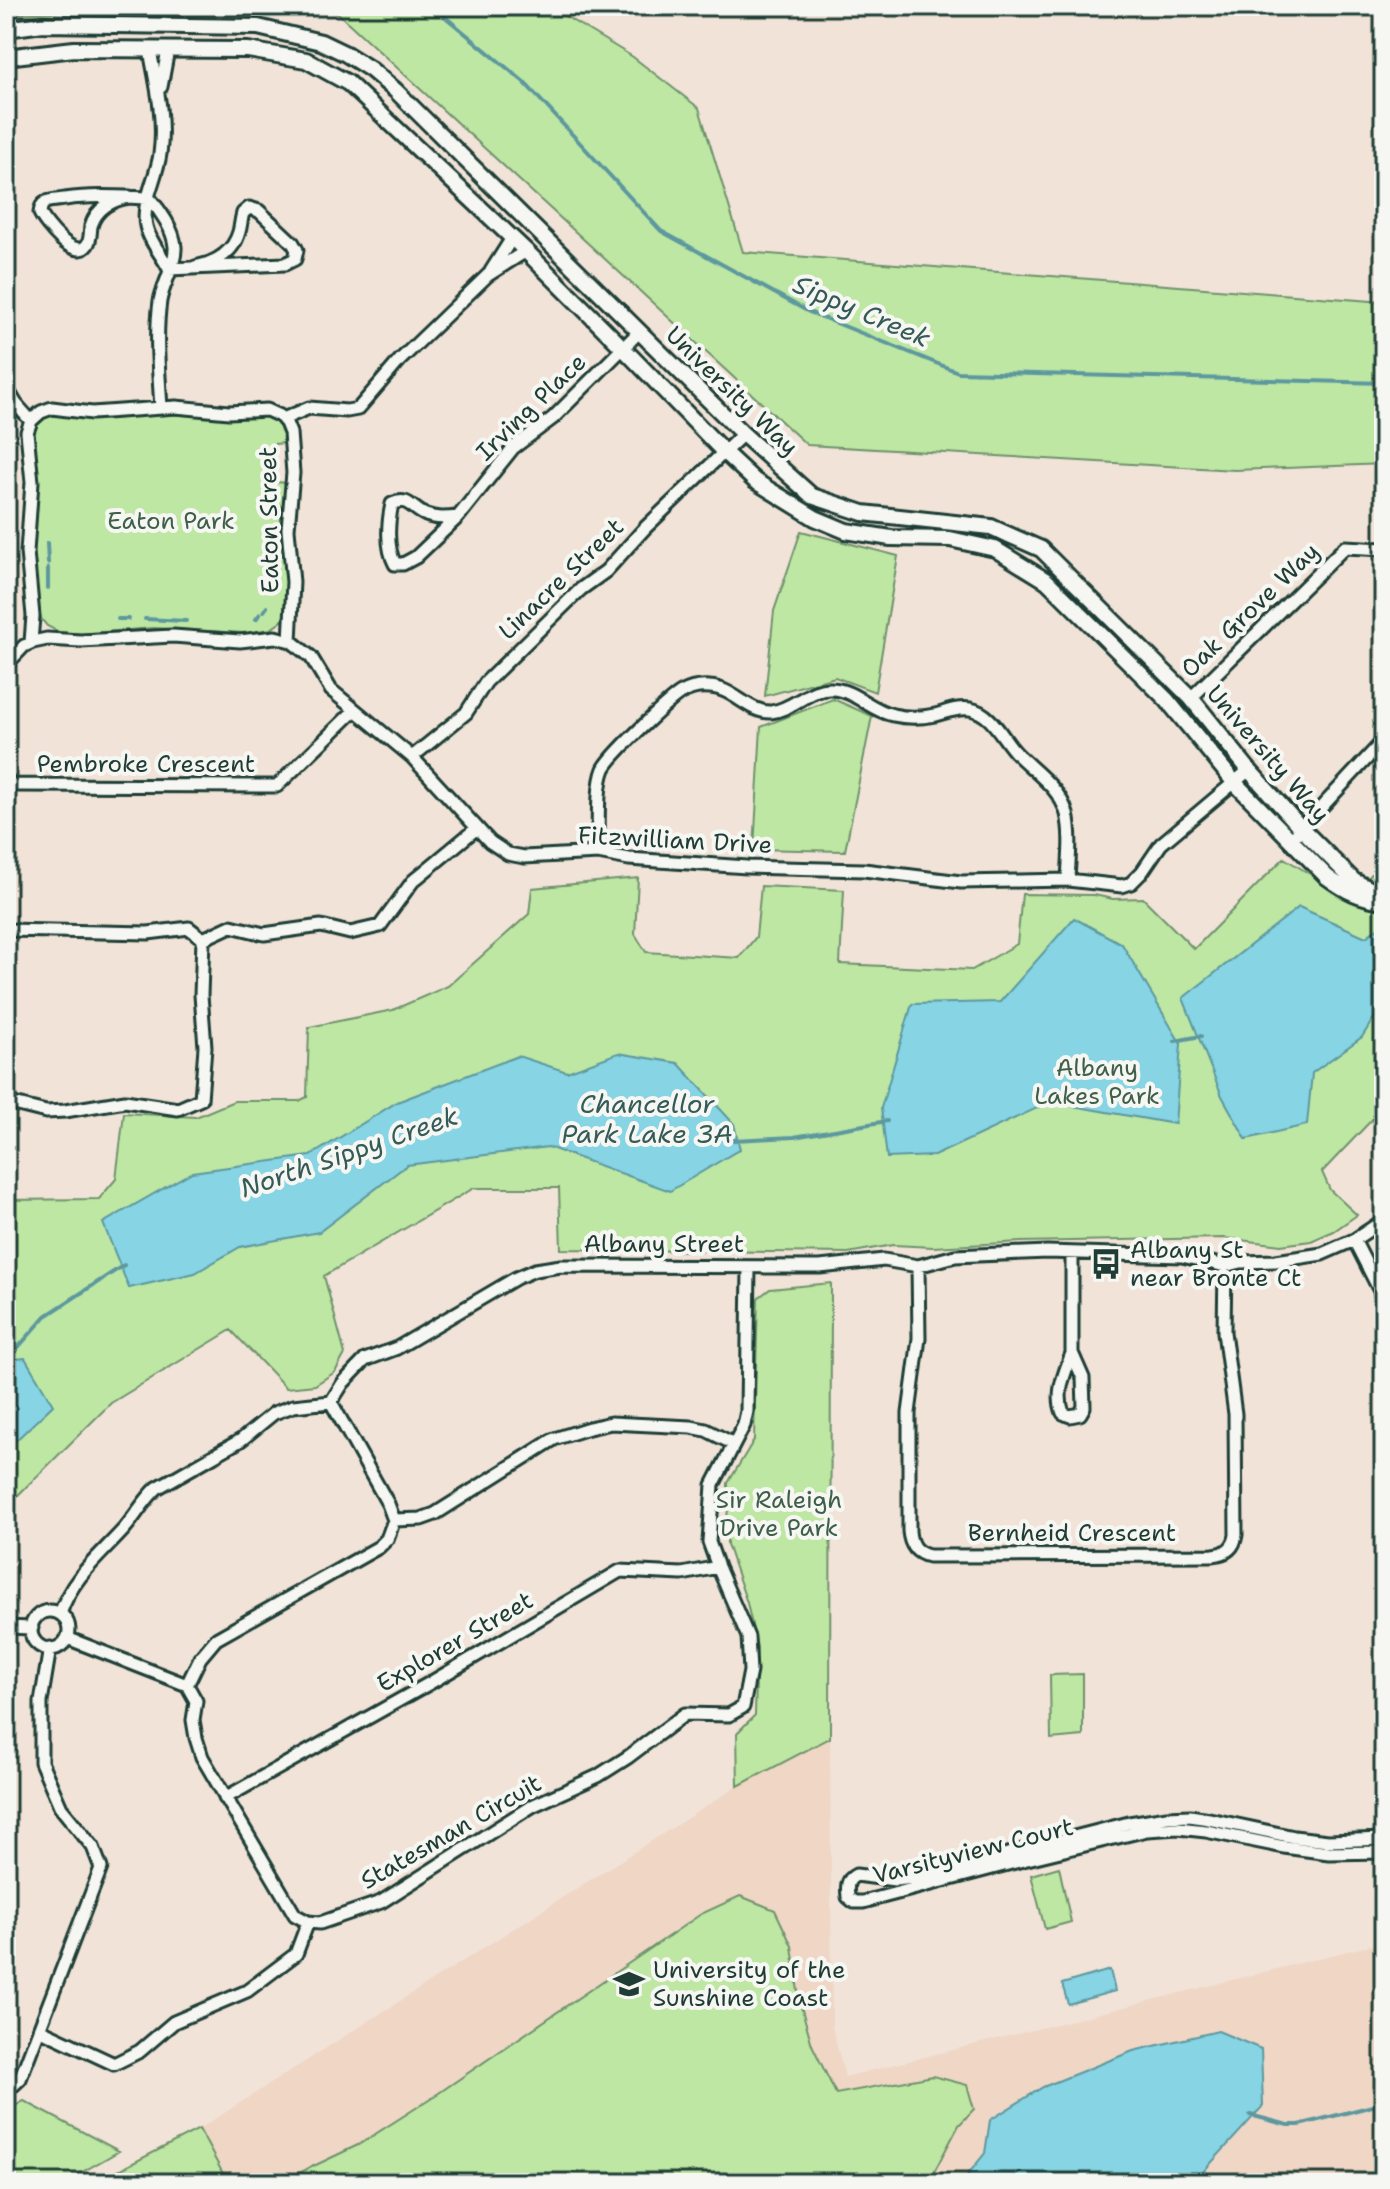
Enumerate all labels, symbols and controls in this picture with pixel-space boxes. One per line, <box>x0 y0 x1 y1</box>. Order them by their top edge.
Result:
water label: Sippy Creek <box>788 266 936 355</box>
street label: University Way <box>659 319 805 463</box>
street label: Irving Place <box>469 346 593 468</box>
street label: Eaton Street <box>252 446 286 594</box>
park label: Eaton Park <box>107 505 235 537</box>
street label: Linacre Street <box>492 511 630 647</box>
street label: Oak Grove Way <box>1174 536 1326 684</box>
street label: University Way <box>1199 678 1337 830</box>
street label: Pembroke Crescent <box>37 748 255 780</box>
street label: Fitzwilliam Drive <box>577 819 773 861</box>
park label: Albany Lakes Park <box>1034 1052 1160 1112</box>
water label: Chancellor Park Lake 3A <box>562 1086 732 1151</box>
water label: North Sippy Creek <box>235 1098 463 1205</box>
street label: Albany Street <box>584 1228 744 1260</box>
place label: Albany St near Bronte Ct <box>1130 1234 1302 1294</box>
bus stop icon: Albany St near Bronte Ct <box>1089 1247 1123 1281</box>
park label: Sir Raleigh Drive Park <box>716 1484 842 1544</box>
street label: Bernheid Crescent <box>968 1517 1176 1549</box>
street label: Explorer Street <box>371 1584 539 1700</box>
street label: Statesman Circuit <box>355 1767 547 1897</box>
street label: Varsityview Court <box>869 1811 1077 1891</box>
place label: University of the Sunshine Coast <box>653 1954 846 2014</box>
school or university icon: University of the Sunshine Coast <box>612 1967 646 2001</box>

